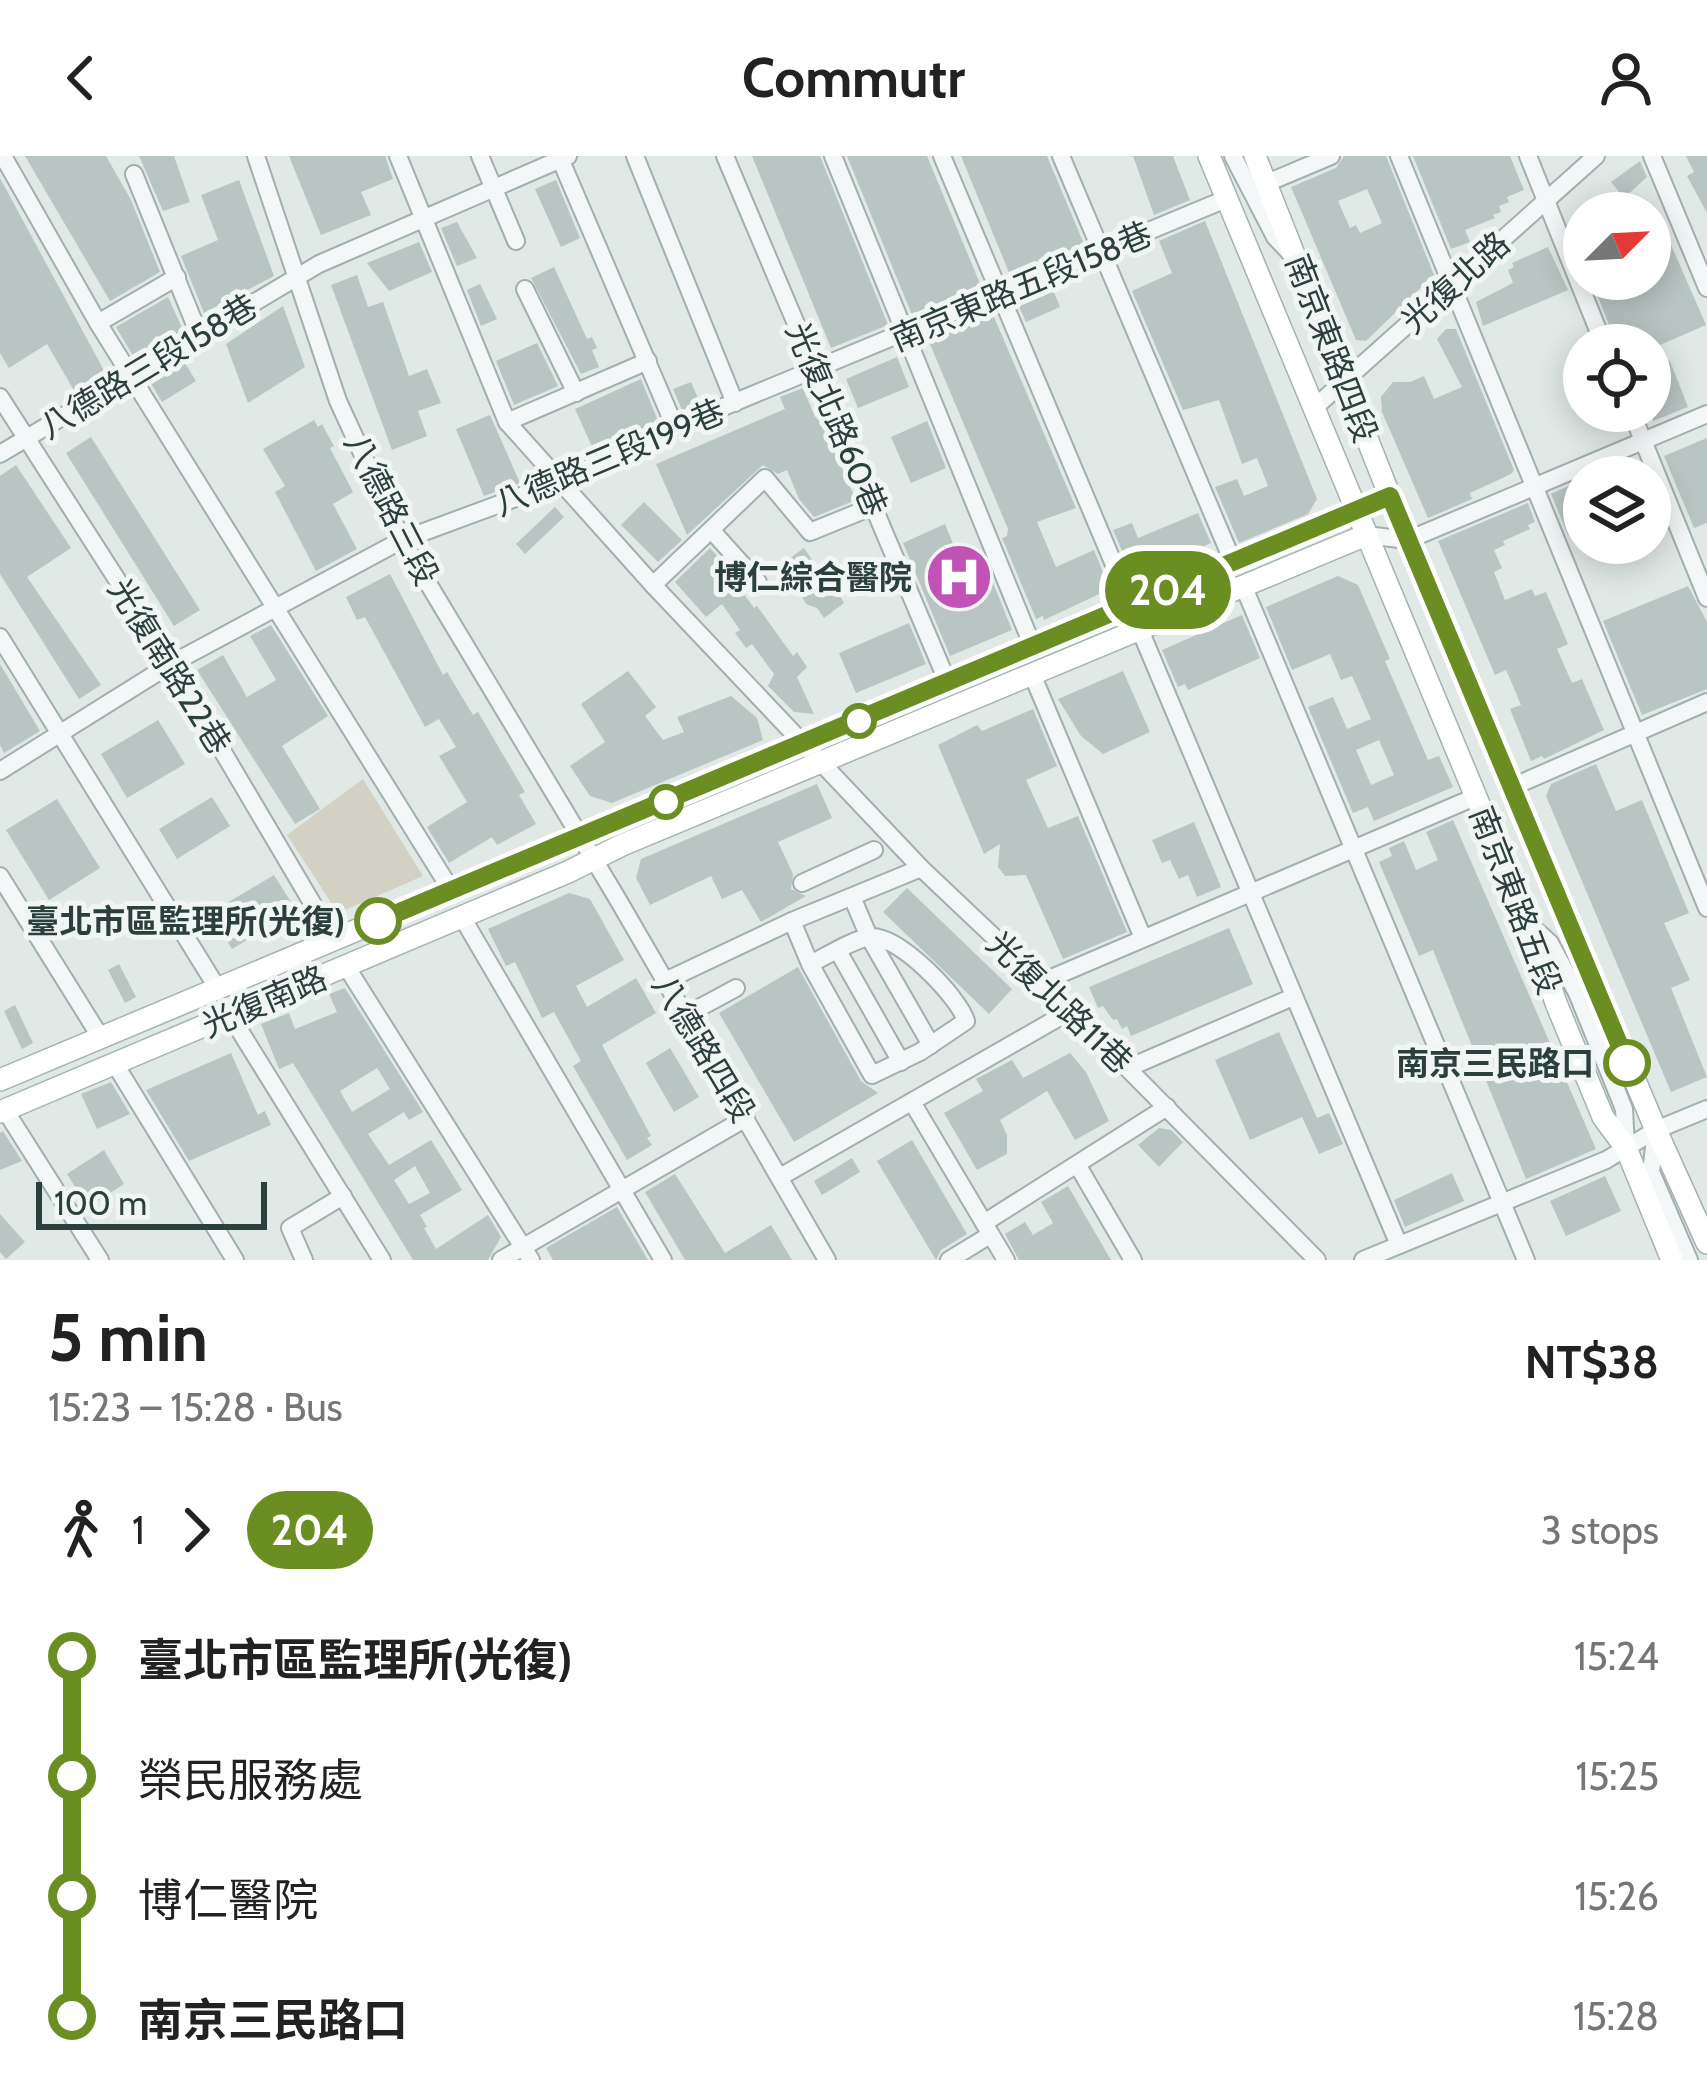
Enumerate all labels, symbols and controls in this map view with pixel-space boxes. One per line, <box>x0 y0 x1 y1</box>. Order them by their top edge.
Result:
icon: back <box>48 45 114 111</box>
text: Commutr <box>742 45 965 111</box>
icon: person <box>1593 45 1659 111</box>
north arrow <box>1563 192 1671 300</box>
map controls <box>1563 192 1671 564</box>
street label: 南京東路五段158巷 <box>884 213 1158 359</box>
street label: 光復北路 <box>1393 223 1517 341</box>
street label: 南京東路四段 <box>1278 248 1386 448</box>
street label: 八德路三段158巷 <box>32 285 264 447</box>
street label: 光復北路60巷 <box>778 316 896 522</box>
button: locate <box>1563 324 1671 432</box>
street label: 八德路三段199巷 <box>488 390 730 524</box>
street label: 八德路三段 <box>337 426 447 592</box>
button: layers <box>1563 456 1671 564</box>
hospital icon: 博仁綜合醫院 <box>924 542 994 612</box>
line badge: 204 <box>1099 551 1237 629</box>
place label: 博仁綜合醫院 <box>714 557 912 597</box>
text: 204 <box>1129 564 1207 616</box>
street label: 光復南路22巷 <box>100 571 240 761</box>
unlabelled marker <box>843 705 875 737</box>
unlabelled marker <box>650 786 682 818</box>
street label: 南京東路五段 <box>1462 800 1570 1000</box>
marker: 臺北市區監理所(光復) <box>356 899 400 943</box>
place label: 臺北市區監理所(光復) <box>26 901 345 941</box>
street label: 光復北路11巷 <box>979 923 1141 1081</box>
street label: 光復南路 <box>195 957 333 1045</box>
street label: 八德路四段 <box>644 967 764 1129</box>
marker: 南京三民路口 <box>1605 1041 1649 1085</box>
place label: 南京三民路口 <box>1396 1043 1594 1083</box>
scale bar <box>36 1176 267 1229</box>
text: 100 m <box>54 1183 147 1223</box>
text: 5 min <box>48 1297 208 1378</box>
text: NT$38 <box>1525 1335 1659 1389</box>
text: 15:23 – 15:28 · Bus <box>48 1383 343 1431</box>
icon: walk <box>48 1497 114 1563</box>
icon: forward <box>163 1497 229 1563</box>
text: 204 <box>271 1504 349 1556</box>
text: 1 <box>132 1506 145 1554</box>
text: 3 stops <box>1541 1506 1659 1554</box>
text: 15:24 <box>1574 1632 1659 1680</box>
text: 臺北市區監理所(光復) <box>138 1633 573 1687</box>
text: 15:25 <box>1576 1752 1659 1800</box>
text: 榮民服務處 <box>138 1753 363 1807</box>
text: 15:26 <box>1574 1872 1659 1920</box>
text: 博仁醫院 <box>138 1873 318 1927</box>
text: 15:28 <box>1573 1992 1659 2040</box>
text: 南京三民路口 <box>138 1993 408 2047</box>

